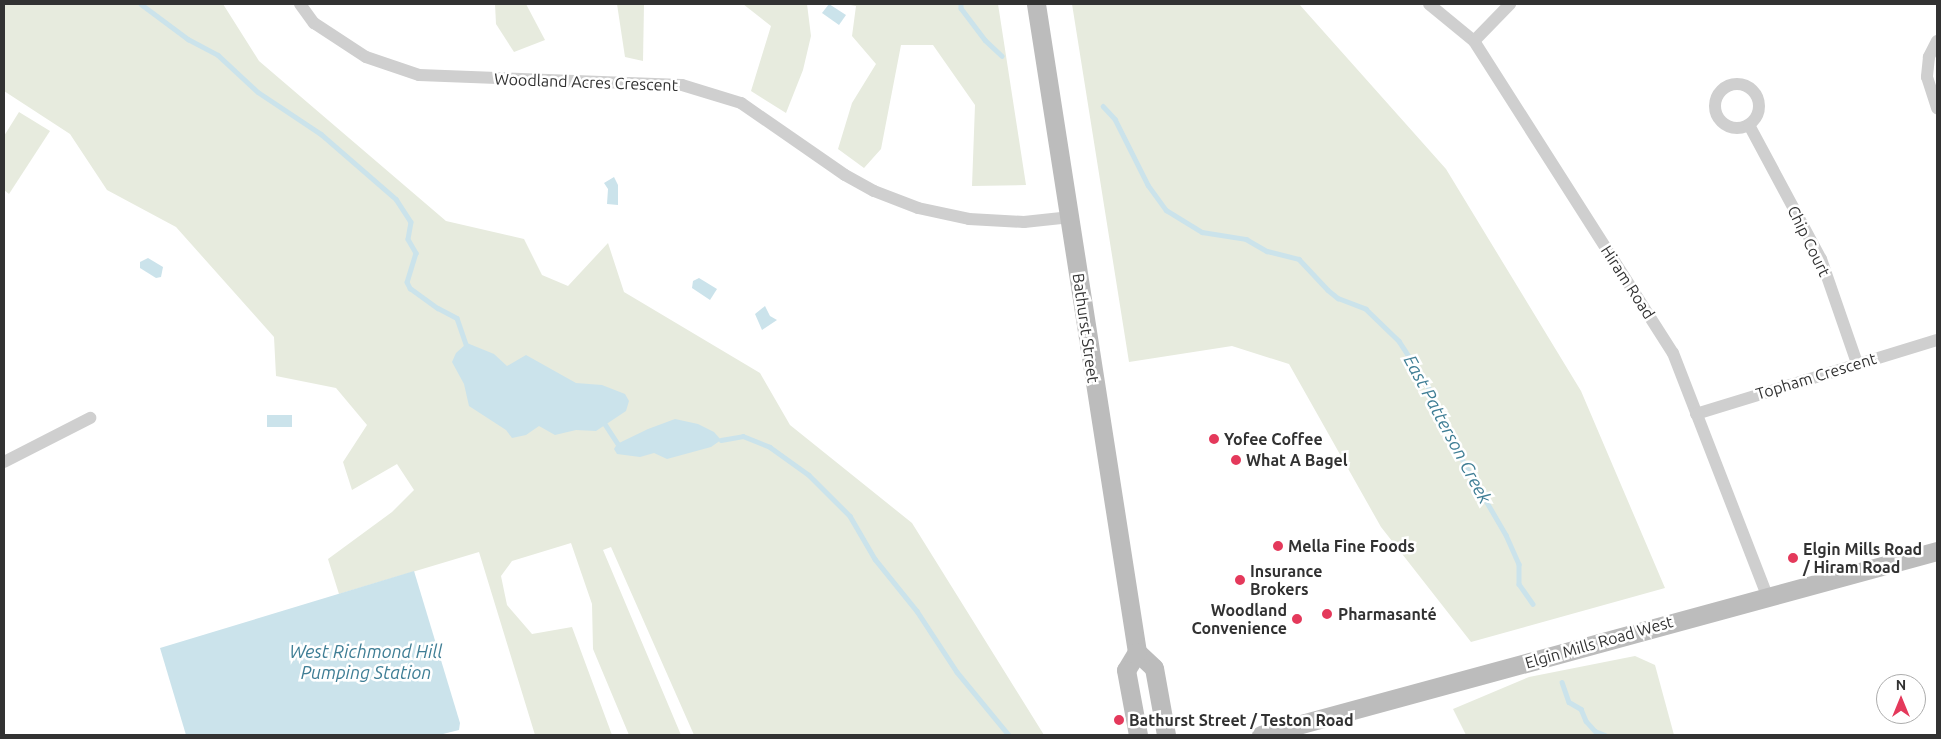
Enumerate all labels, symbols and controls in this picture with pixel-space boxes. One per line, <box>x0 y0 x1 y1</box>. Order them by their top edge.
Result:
street label: Woodland Acres Crescent <box>494 69 678 95</box>
street label: Chip Court <box>1784 202 1834 280</box>
street label: Hiram Road <box>1597 242 1659 322</box>
street label: Bathurst Street <box>1069 272 1103 384</box>
street label: Topham Crescent <box>1753 349 1879 403</box>
water label: East Patterson Creek <box>1400 351 1496 507</box>
place label: Yofee Coffee <box>1224 429 1323 449</box>
marker: Yofee Coffee <box>1208 433 1220 445</box>
place label: What A Bagel <box>1246 450 1348 470</box>
marker: What A Bagel <box>1230 454 1242 466</box>
place label: Mella Fine Foods <box>1288 536 1415 556</box>
place label: Elgin Mills Road / Hiram Road <box>1803 539 1922 577</box>
marker: Mella Fine Foods <box>1272 540 1284 552</box>
marker: Elgin Mills Road / Hiram Road <box>1787 552 1799 564</box>
place label: Insurance Brokers <box>1250 561 1322 599</box>
marker: Insurance Brokers <box>1234 574 1246 586</box>
place label: Woodland Convenience <box>1191 600 1287 638</box>
place label: Pharmasanté <box>1338 604 1437 624</box>
marker: Pharmasanté <box>1320 607 1334 621</box>
street label: Elgin Mills Road West <box>1523 612 1675 672</box>
marker: Woodland Convenience <box>1291 613 1303 625</box>
water label: West Richmond Hill Pumping Station <box>289 641 443 684</box>
north arrow <box>1876 674 1926 724</box>
text: N <box>1896 677 1906 693</box>
place label: Bathurst Street / Teston Road <box>1129 710 1354 730</box>
marker: Bathurst Street / Teston Road <box>1113 714 1125 726</box>

